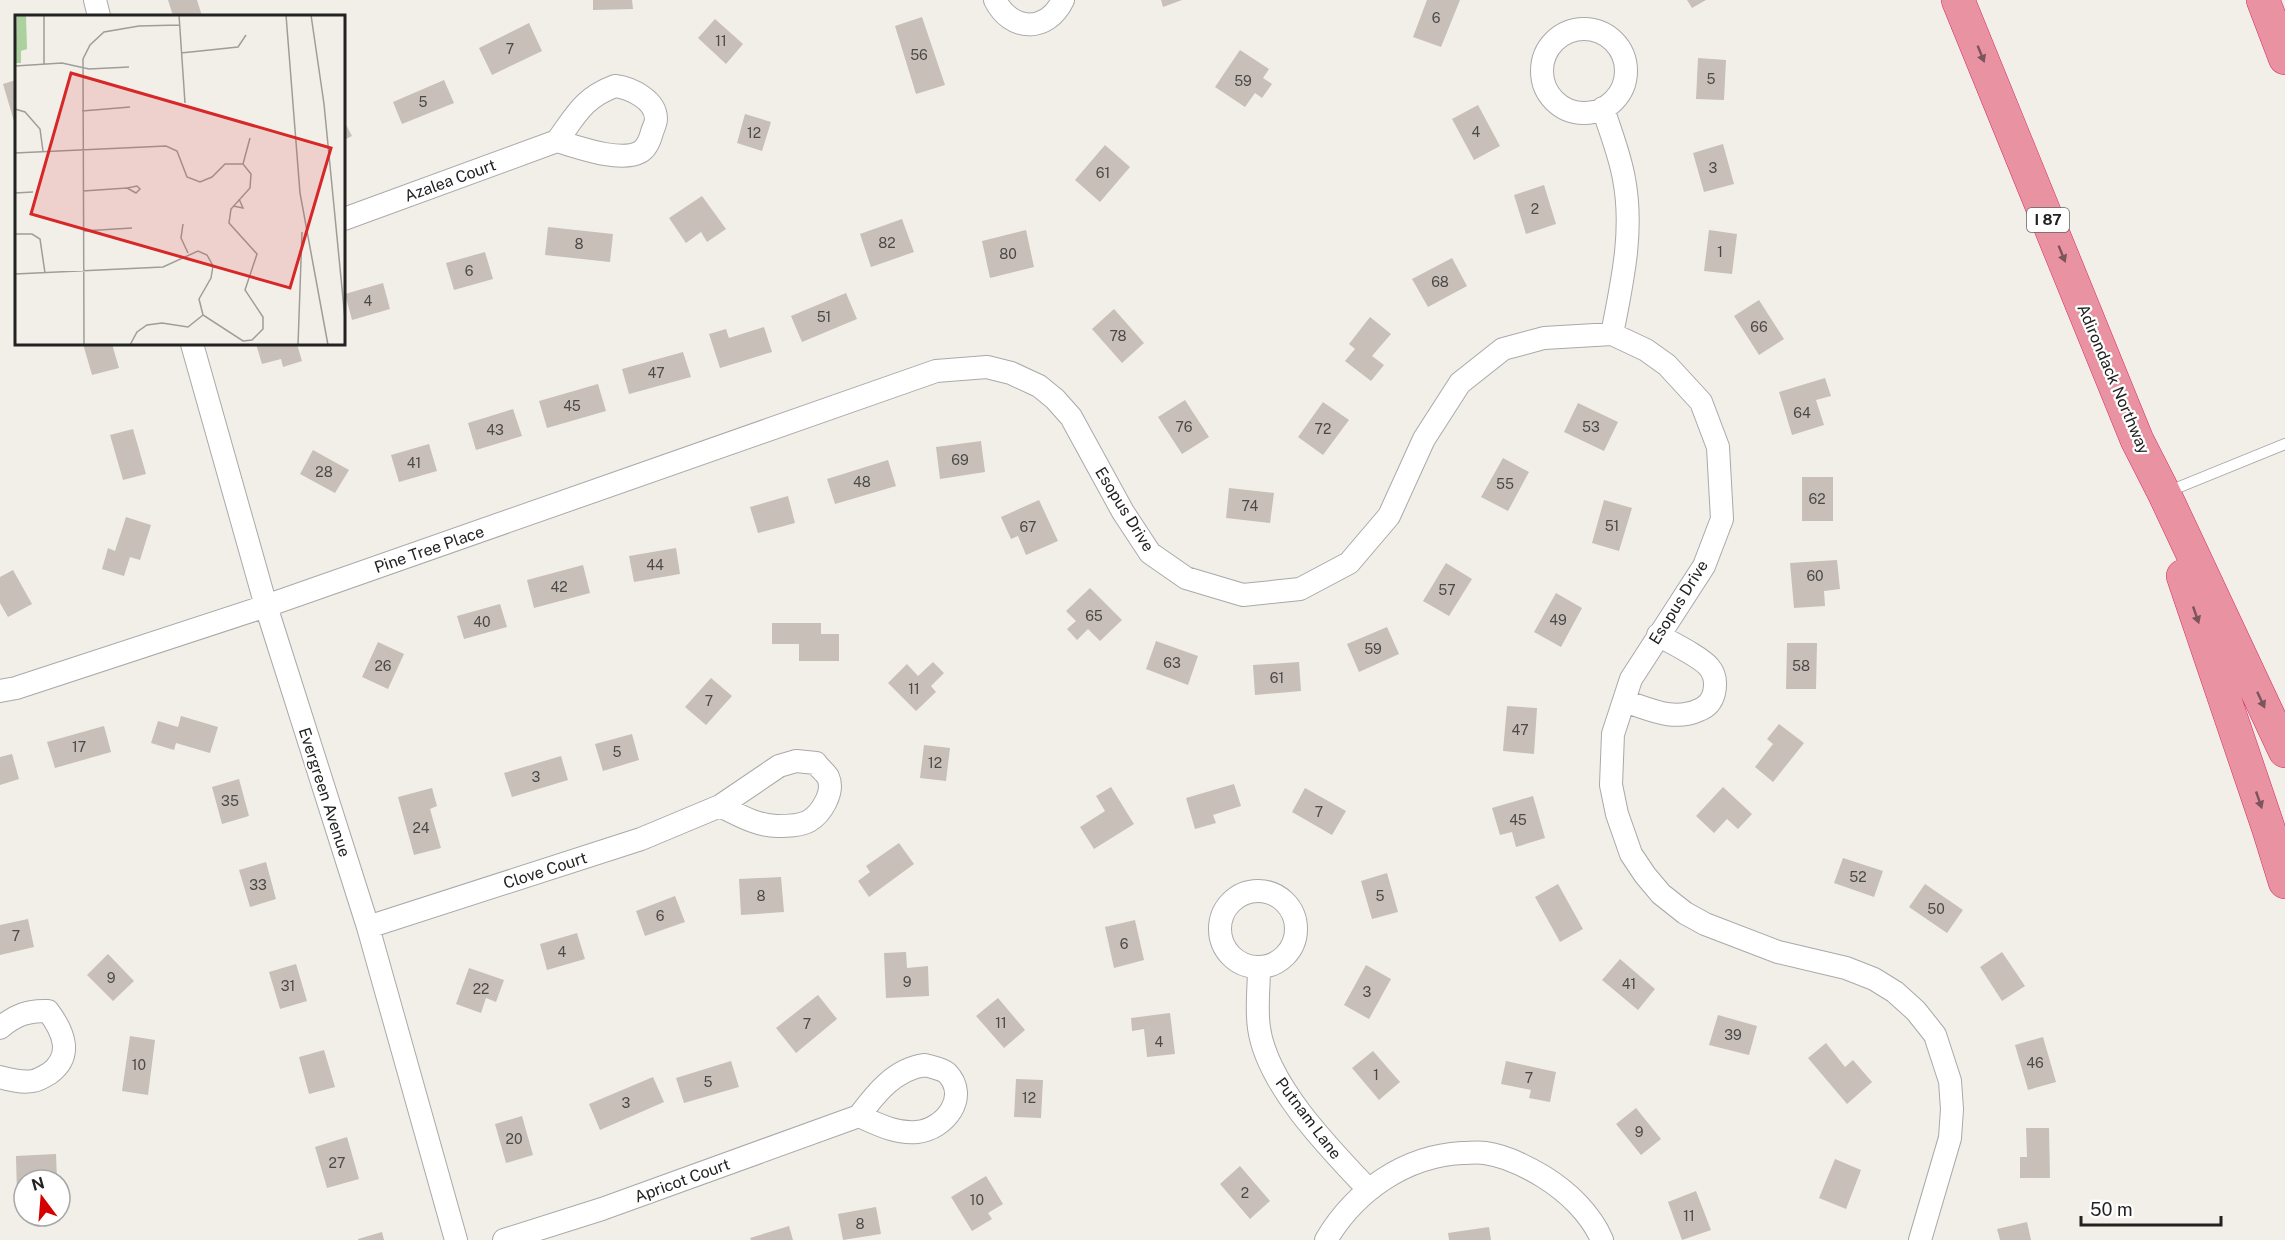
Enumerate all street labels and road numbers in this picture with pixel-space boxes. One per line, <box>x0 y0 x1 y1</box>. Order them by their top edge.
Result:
street label: Azalea Court <box>402 155 498 206</box>
road number: I 87 <box>2027 208 2069 232</box>
street label: Adirondack Northway <box>2073 301 2154 457</box>
street label: Esopus Drive <box>1091 464 1158 555</box>
street label: Pine Tree Place <box>372 522 487 577</box>
street label: Esopus Drive <box>1645 557 1712 648</box>
street label: Evergreen Avenue <box>295 725 354 859</box>
street label: Clove Court <box>501 848 589 893</box>
street label: Putnam Lane <box>1272 1074 1346 1163</box>
street label: Apricot Court <box>632 1154 732 1207</box>

